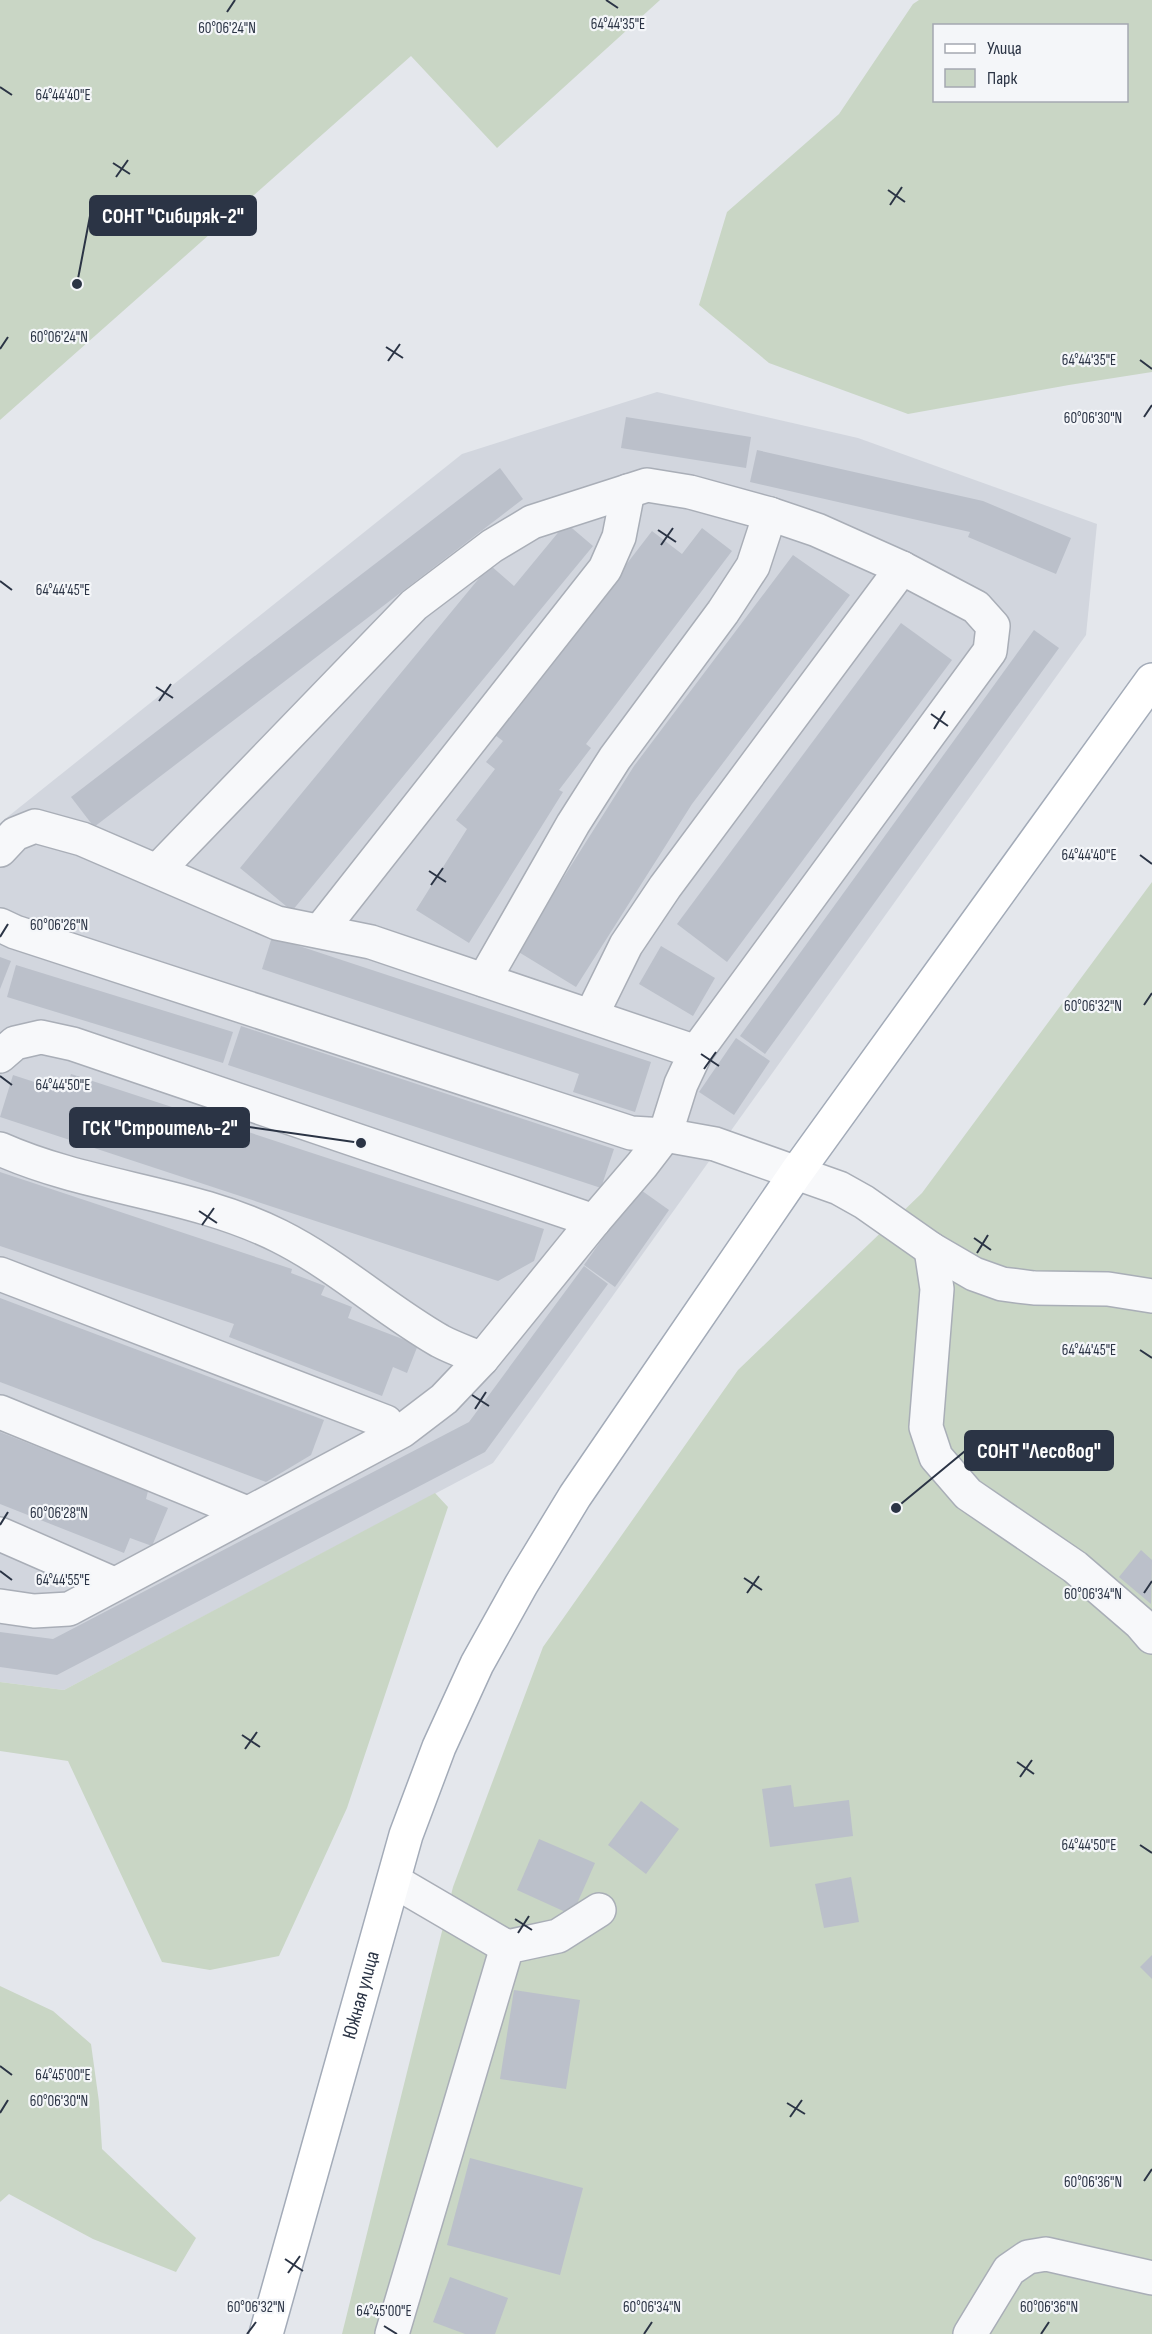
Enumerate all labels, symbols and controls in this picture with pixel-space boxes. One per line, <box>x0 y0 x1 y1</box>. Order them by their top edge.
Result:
text: 64°44'35"E <box>591 15 645 34</box>
text: 60°06'24"N <box>198 19 256 38</box>
legend <box>933 24 1128 102</box>
text: Улица <box>987 38 1022 59</box>
text: Парк <box>987 68 1018 89</box>
text: 64°44'40"E <box>35 86 91 105</box>
callout: СОНТ "Сибиряк-2" <box>90 196 256 235</box>
text: СОНТ "Сибиряк-2" <box>102 204 244 229</box>
text: 60°06'24"N <box>30 328 88 347</box>
text: 64°44'35"E <box>1062 351 1116 370</box>
text: 60°06'30"N <box>1064 409 1122 428</box>
text: 64°44'45"E <box>36 581 90 600</box>
text: 64°44'40"E <box>1061 846 1117 865</box>
text: 60°06'26"N <box>30 916 88 935</box>
text: 60°06'32"N <box>1064 997 1122 1016</box>
text: 64°44'50"E <box>36 1076 90 1095</box>
callout: ГСК "Строитель-2" <box>70 1108 249 1147</box>
text: ГСК "Строитель-2" <box>82 1116 238 1141</box>
text: 64°44'45"E <box>1062 1341 1116 1360</box>
callout: СОНТ "Лесовод" <box>965 1431 1113 1470</box>
text: СОНТ "Лесовод" <box>977 1439 1101 1464</box>
text: 60°06'28"N <box>30 1504 88 1523</box>
text: 64°44'55"E <box>36 1571 90 1590</box>
text: 60°06'34"N <box>1064 1585 1122 1604</box>
text: 64°44'50"E <box>1062 1836 1116 1855</box>
street label: Южная улица <box>337 1948 385 2042</box>
text: 64°45'00"E <box>35 2066 91 2085</box>
text: 60°06'30"N <box>30 2092 88 2111</box>
text: 60°06'36"N <box>1064 2173 1122 2192</box>
text: 60°06'32"N <box>227 2298 285 2317</box>
text: 60°06'34"N <box>623 2298 681 2317</box>
text: 60°06'36"N <box>1020 2298 1078 2317</box>
text: 64°45'00"E <box>356 2302 412 2321</box>

